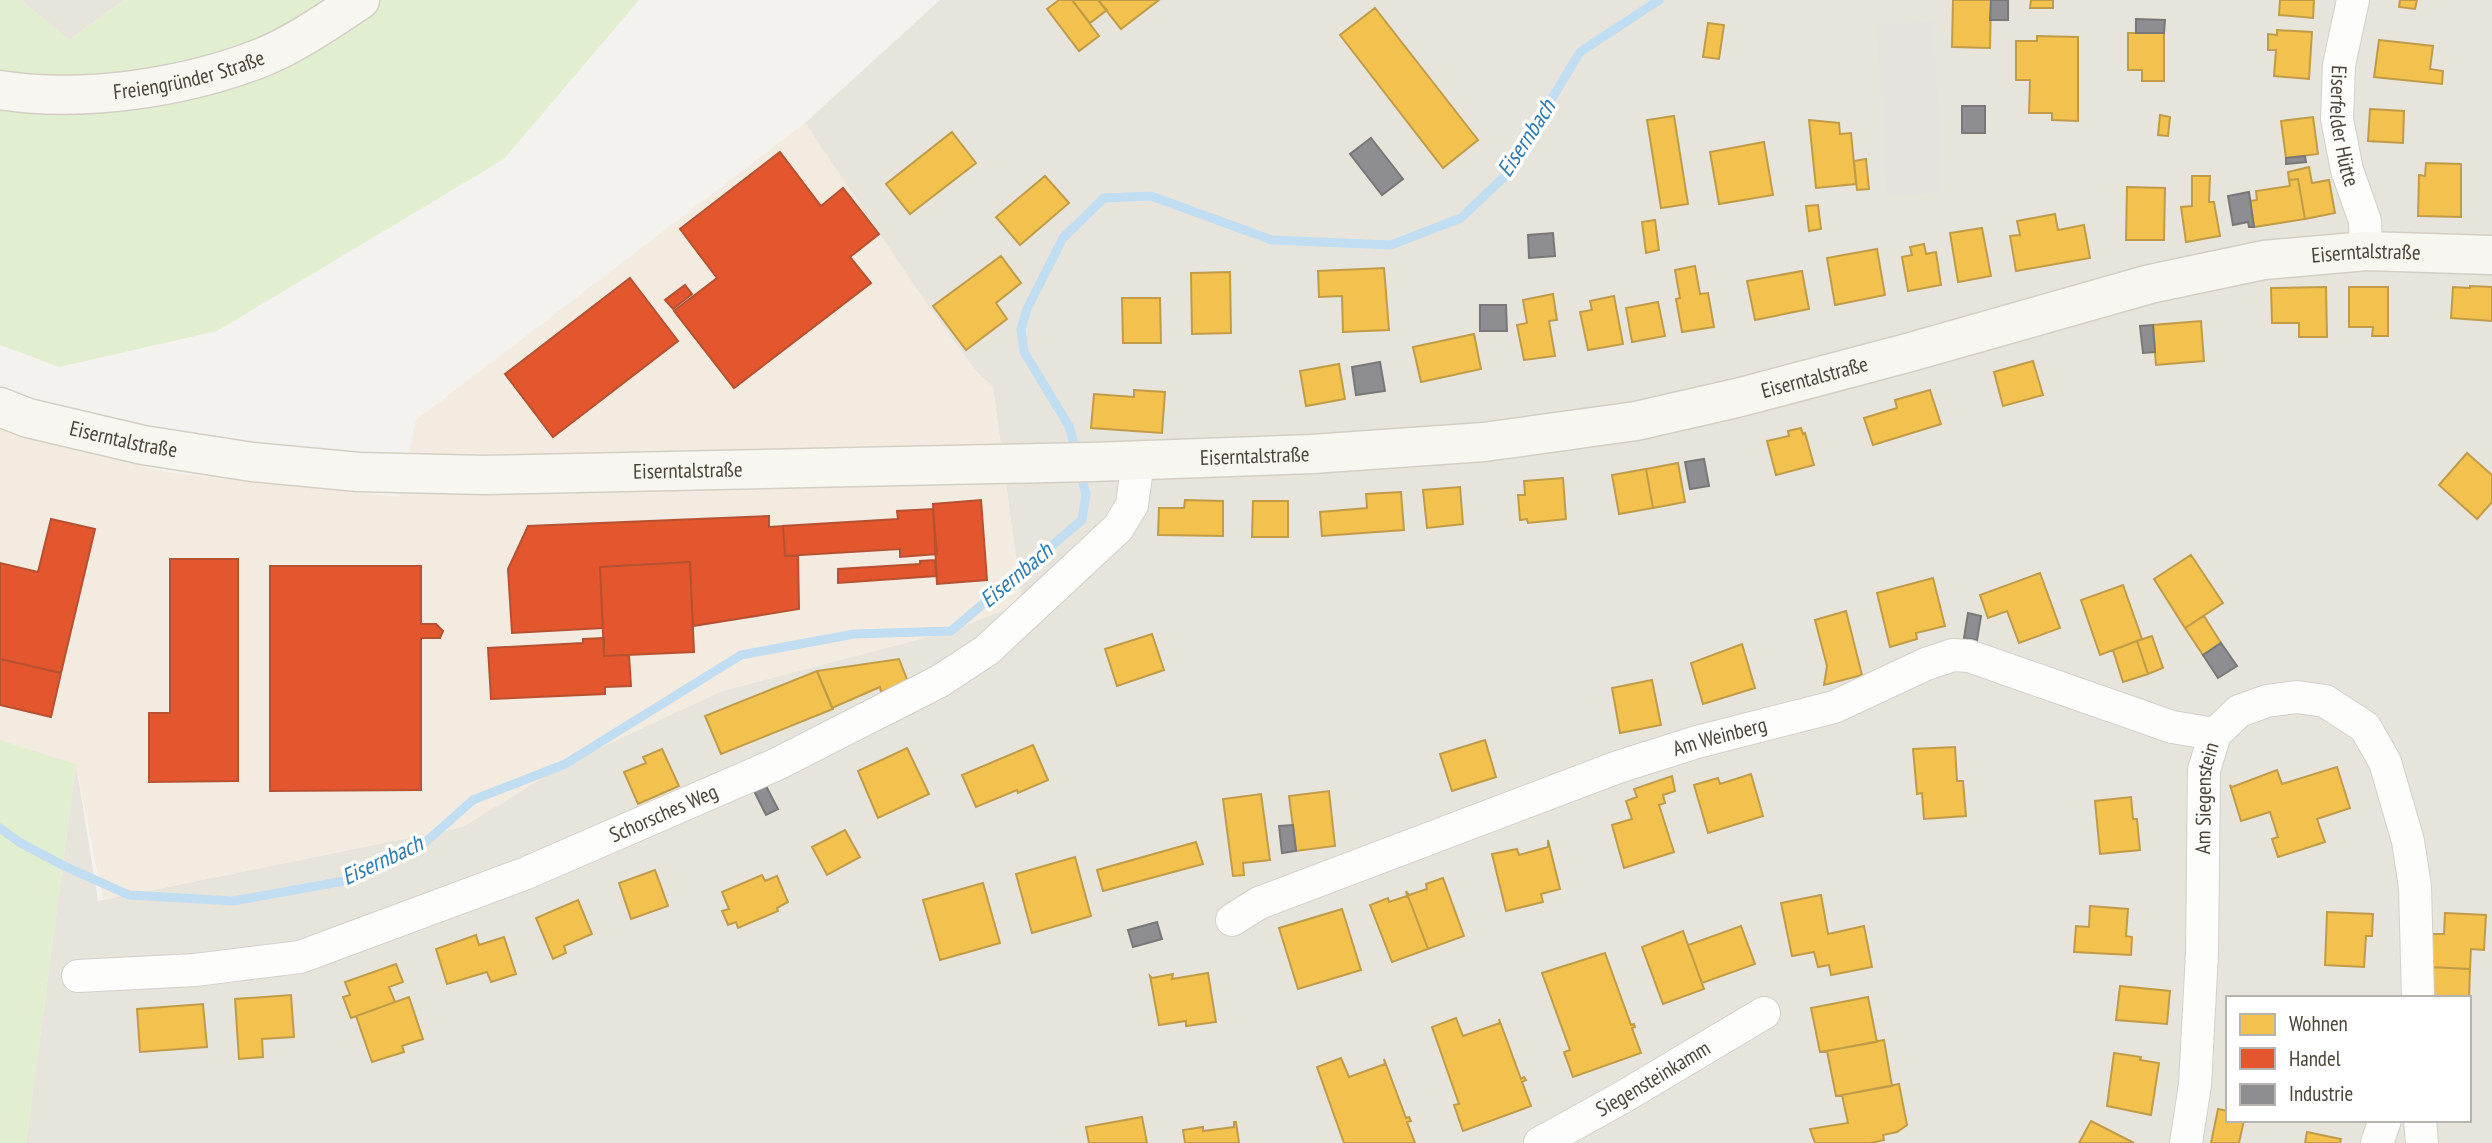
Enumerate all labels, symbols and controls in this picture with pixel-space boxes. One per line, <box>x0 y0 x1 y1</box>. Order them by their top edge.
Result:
street label: Freiengründer Straße <box>112 44 268 105</box>
street label: Eiserfelder Hütte <box>2324 65 2366 190</box>
water label: Eisernbach <box>1490 92 1562 182</box>
street label: Eiserntalstraße <box>2310 237 2421 269</box>
street label: Eiserntalstraße <box>1758 350 1871 404</box>
street label: Eiserntalstraße <box>67 414 179 463</box>
street label: Eiserntalstraße <box>1200 440 1310 471</box>
street label: Eiserntalstraße <box>633 455 743 485</box>
water label: Eisernbach <box>973 535 1059 613</box>
street label: Am Weinberg <box>1669 711 1769 762</box>
street label: Am Siegenstein <box>2189 739 2225 854</box>
street label: Schorsches Weg <box>605 778 722 848</box>
water label: Eisernbach <box>337 827 429 891</box>
legend <box>2226 996 2471 1122</box>
text: Wohnen <box>2289 1010 2348 1037</box>
street label: Siegensteinkamm <box>1591 1034 1715 1122</box>
text: Handel <box>2289 1045 2341 1072</box>
text: Industrie <box>2289 1080 2353 1107</box>

